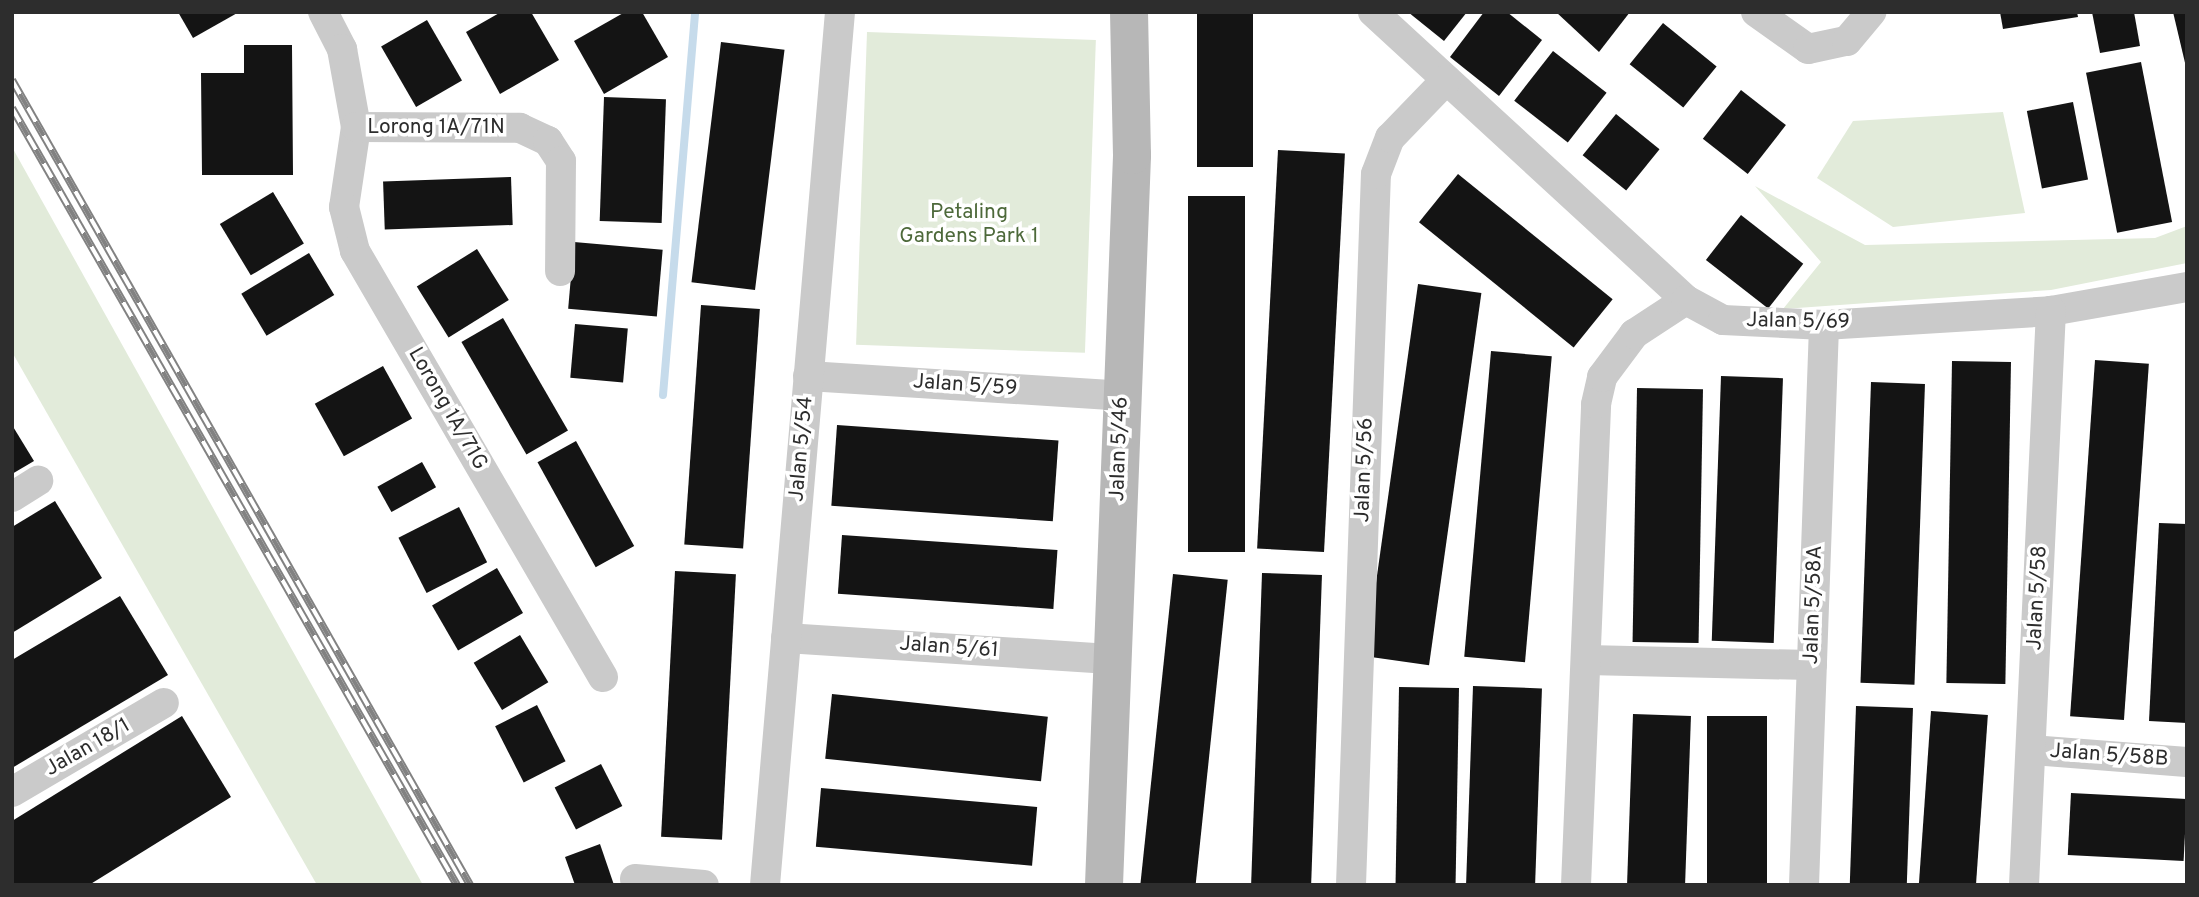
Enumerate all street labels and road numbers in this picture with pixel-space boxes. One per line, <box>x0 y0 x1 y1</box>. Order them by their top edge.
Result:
street label: Lorong 1A/71N <box>367 115 505 141</box>
street label: Jalan 5/69 <box>1746 308 1850 336</box>
street label: Lorong 1A/71G <box>402 343 492 475</box>
street label: Jalan 5/59 <box>912 370 1018 402</box>
street label: Jalan 5/54 <box>785 395 819 503</box>
street label: Jalan 5/46 <box>1106 396 1134 502</box>
street label: Jalan 5/56 <box>1351 417 1379 523</box>
street label: Jalan 5/58A <box>1799 545 1829 665</box>
street label: Jalan 5/58 <box>2023 545 2053 651</box>
street label: Jalan 5/61 <box>898 632 1000 664</box>
street label: Jalan 18/1 <box>41 714 135 782</box>
street label: Jalan 5/58B <box>2049 739 2169 773</box>

